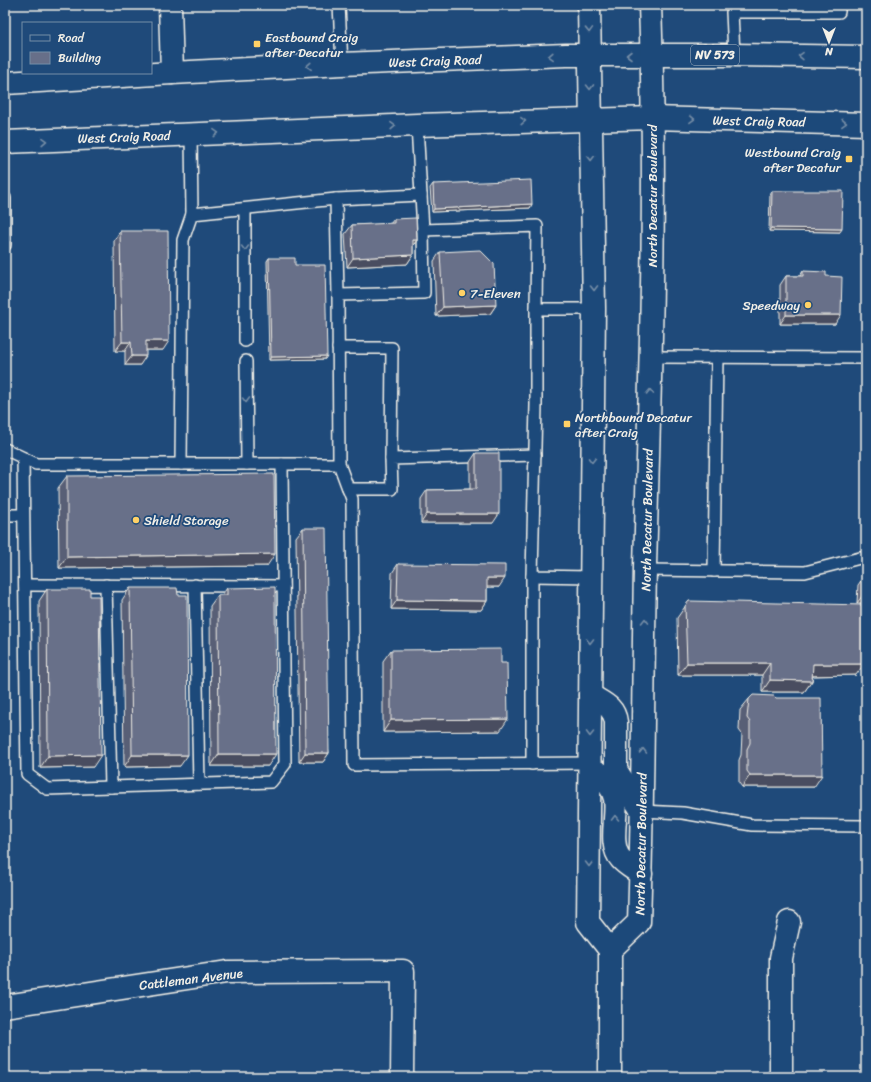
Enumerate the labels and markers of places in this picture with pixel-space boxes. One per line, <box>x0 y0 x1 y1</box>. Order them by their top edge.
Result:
place label: Eastbound Craig after Decatur <box>265 26 359 64</box>
marker: Eastbound Craig after Decatur <box>252 39 262 49</box>
place label: Westbound Craig after Decatur <box>745 141 842 179</box>
marker: Westbound Craig after Decatur <box>844 154 854 164</box>
place label: 7-Eleven <box>470 282 521 305</box>
marker: 7-Eleven <box>457 288 467 298</box>
place label: Speedway <box>743 294 800 317</box>
marker: Speedway <box>803 300 813 310</box>
place label: Northbound Decatur after Craig <box>575 406 693 444</box>
marker: Northbound Decatur after Craig <box>562 419 572 429</box>
place label: Shield Storage <box>144 509 229 532</box>
marker: Shield Storage <box>131 515 141 525</box>

